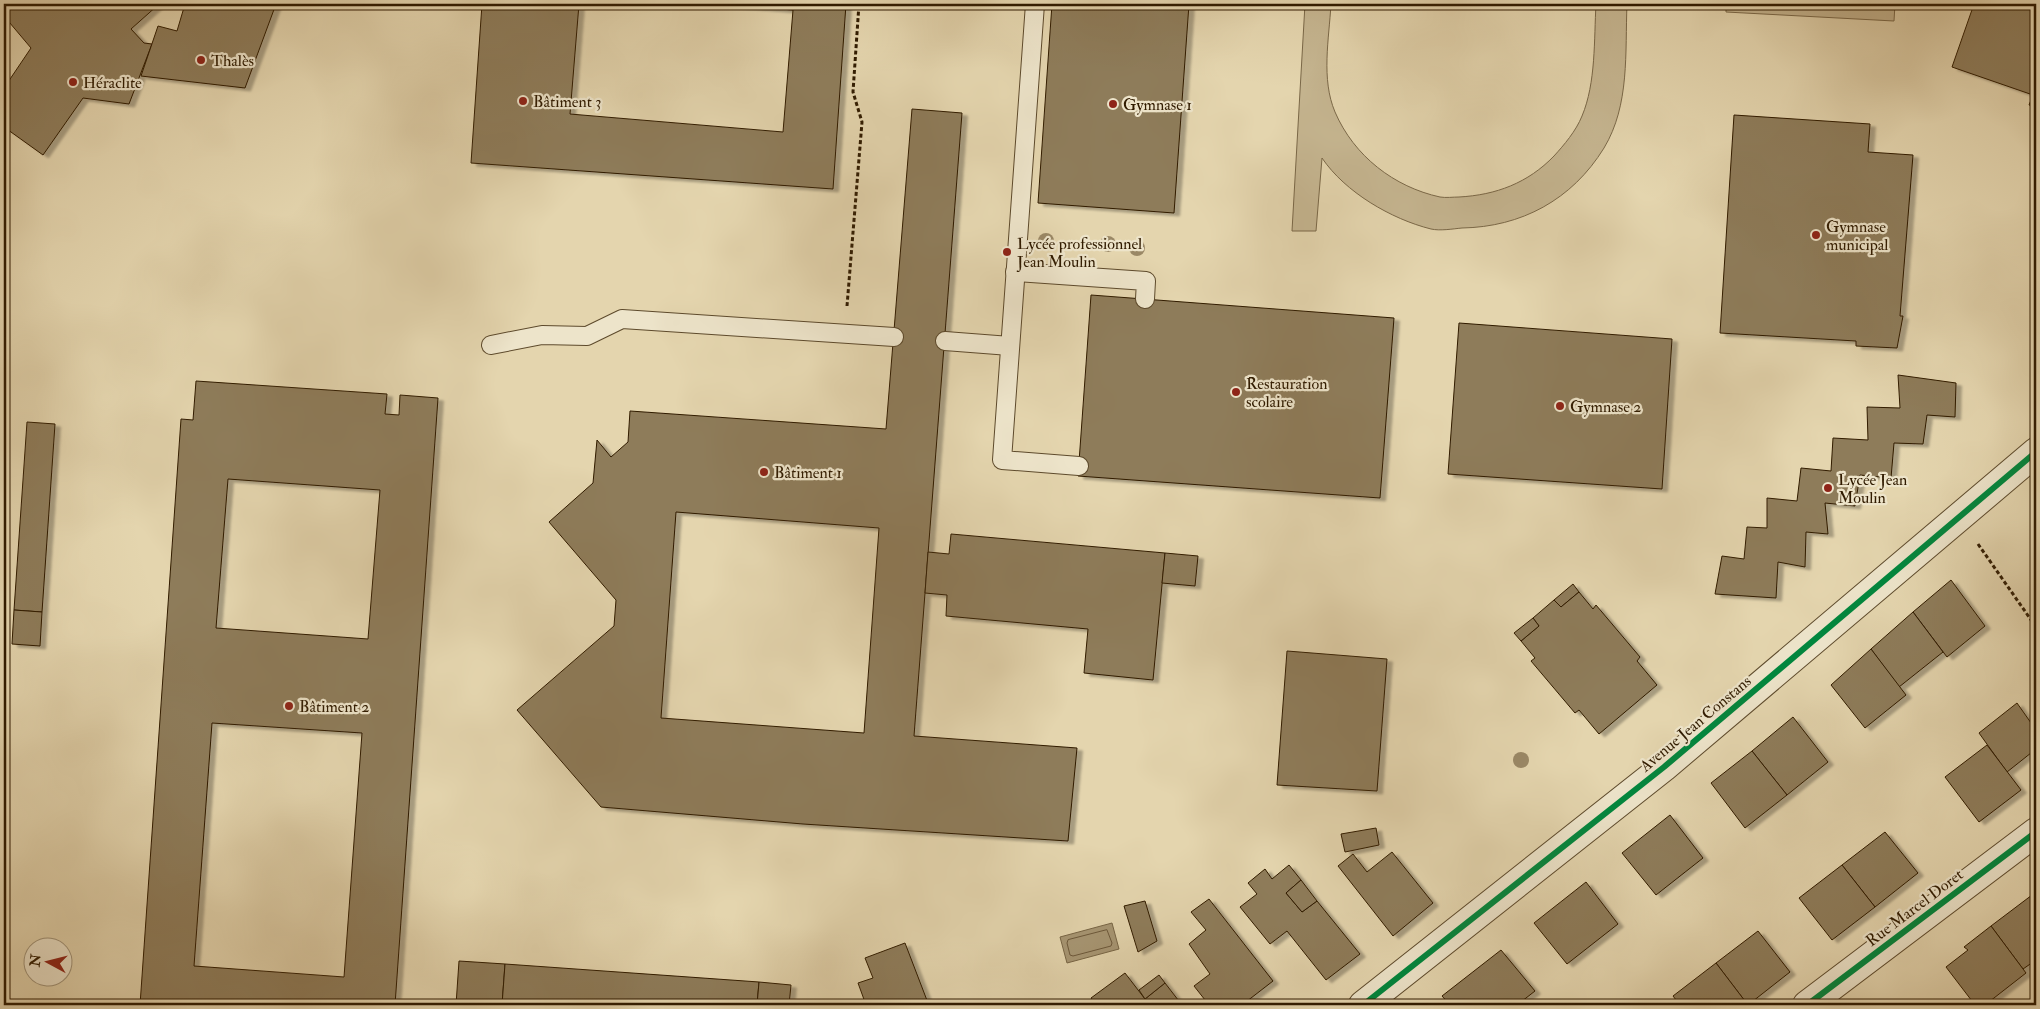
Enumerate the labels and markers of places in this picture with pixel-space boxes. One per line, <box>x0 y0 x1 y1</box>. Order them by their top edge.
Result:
place label: Thalès <box>211 51 254 71</box>
marker: Thalès <box>195 54 207 66</box>
place label: Héraclite <box>83 73 142 93</box>
marker: Héraclite <box>67 76 79 88</box>
place label: Bâtiment 3 <box>533 92 601 112</box>
marker: Bâtiment 3 <box>517 95 529 107</box>
place label: Gymnase 1 <box>1123 95 1192 115</box>
marker: Gymnase 1 <box>1107 98 1119 110</box>
place label: Gymnase municipal <box>1826 217 1888 256</box>
marker: Gymnase municipal <box>1810 229 1822 241</box>
place label: Lycée professionnel Jean Moulin <box>1016 234 1142 273</box>
marker: Lycée professionnel Jean Moulin <box>1001 246 1013 258</box>
place label: Restauration scolaire <box>1246 374 1327 412</box>
marker: Restauration scolaire <box>1230 386 1242 398</box>
place label: Gymnase 2 <box>1570 397 1641 417</box>
marker: Gymnase 2 <box>1554 400 1566 412</box>
place label: Bâtiment 1 <box>774 463 842 483</box>
marker: Bâtiment 1 <box>758 466 770 478</box>
place label: Lycée Jean Moulin <box>1838 470 1907 508</box>
marker: Lycée Jean Moulin <box>1822 482 1834 494</box>
place label: Bâtiment 2 <box>299 697 369 717</box>
marker: Bâtiment 2 <box>283 700 295 712</box>

